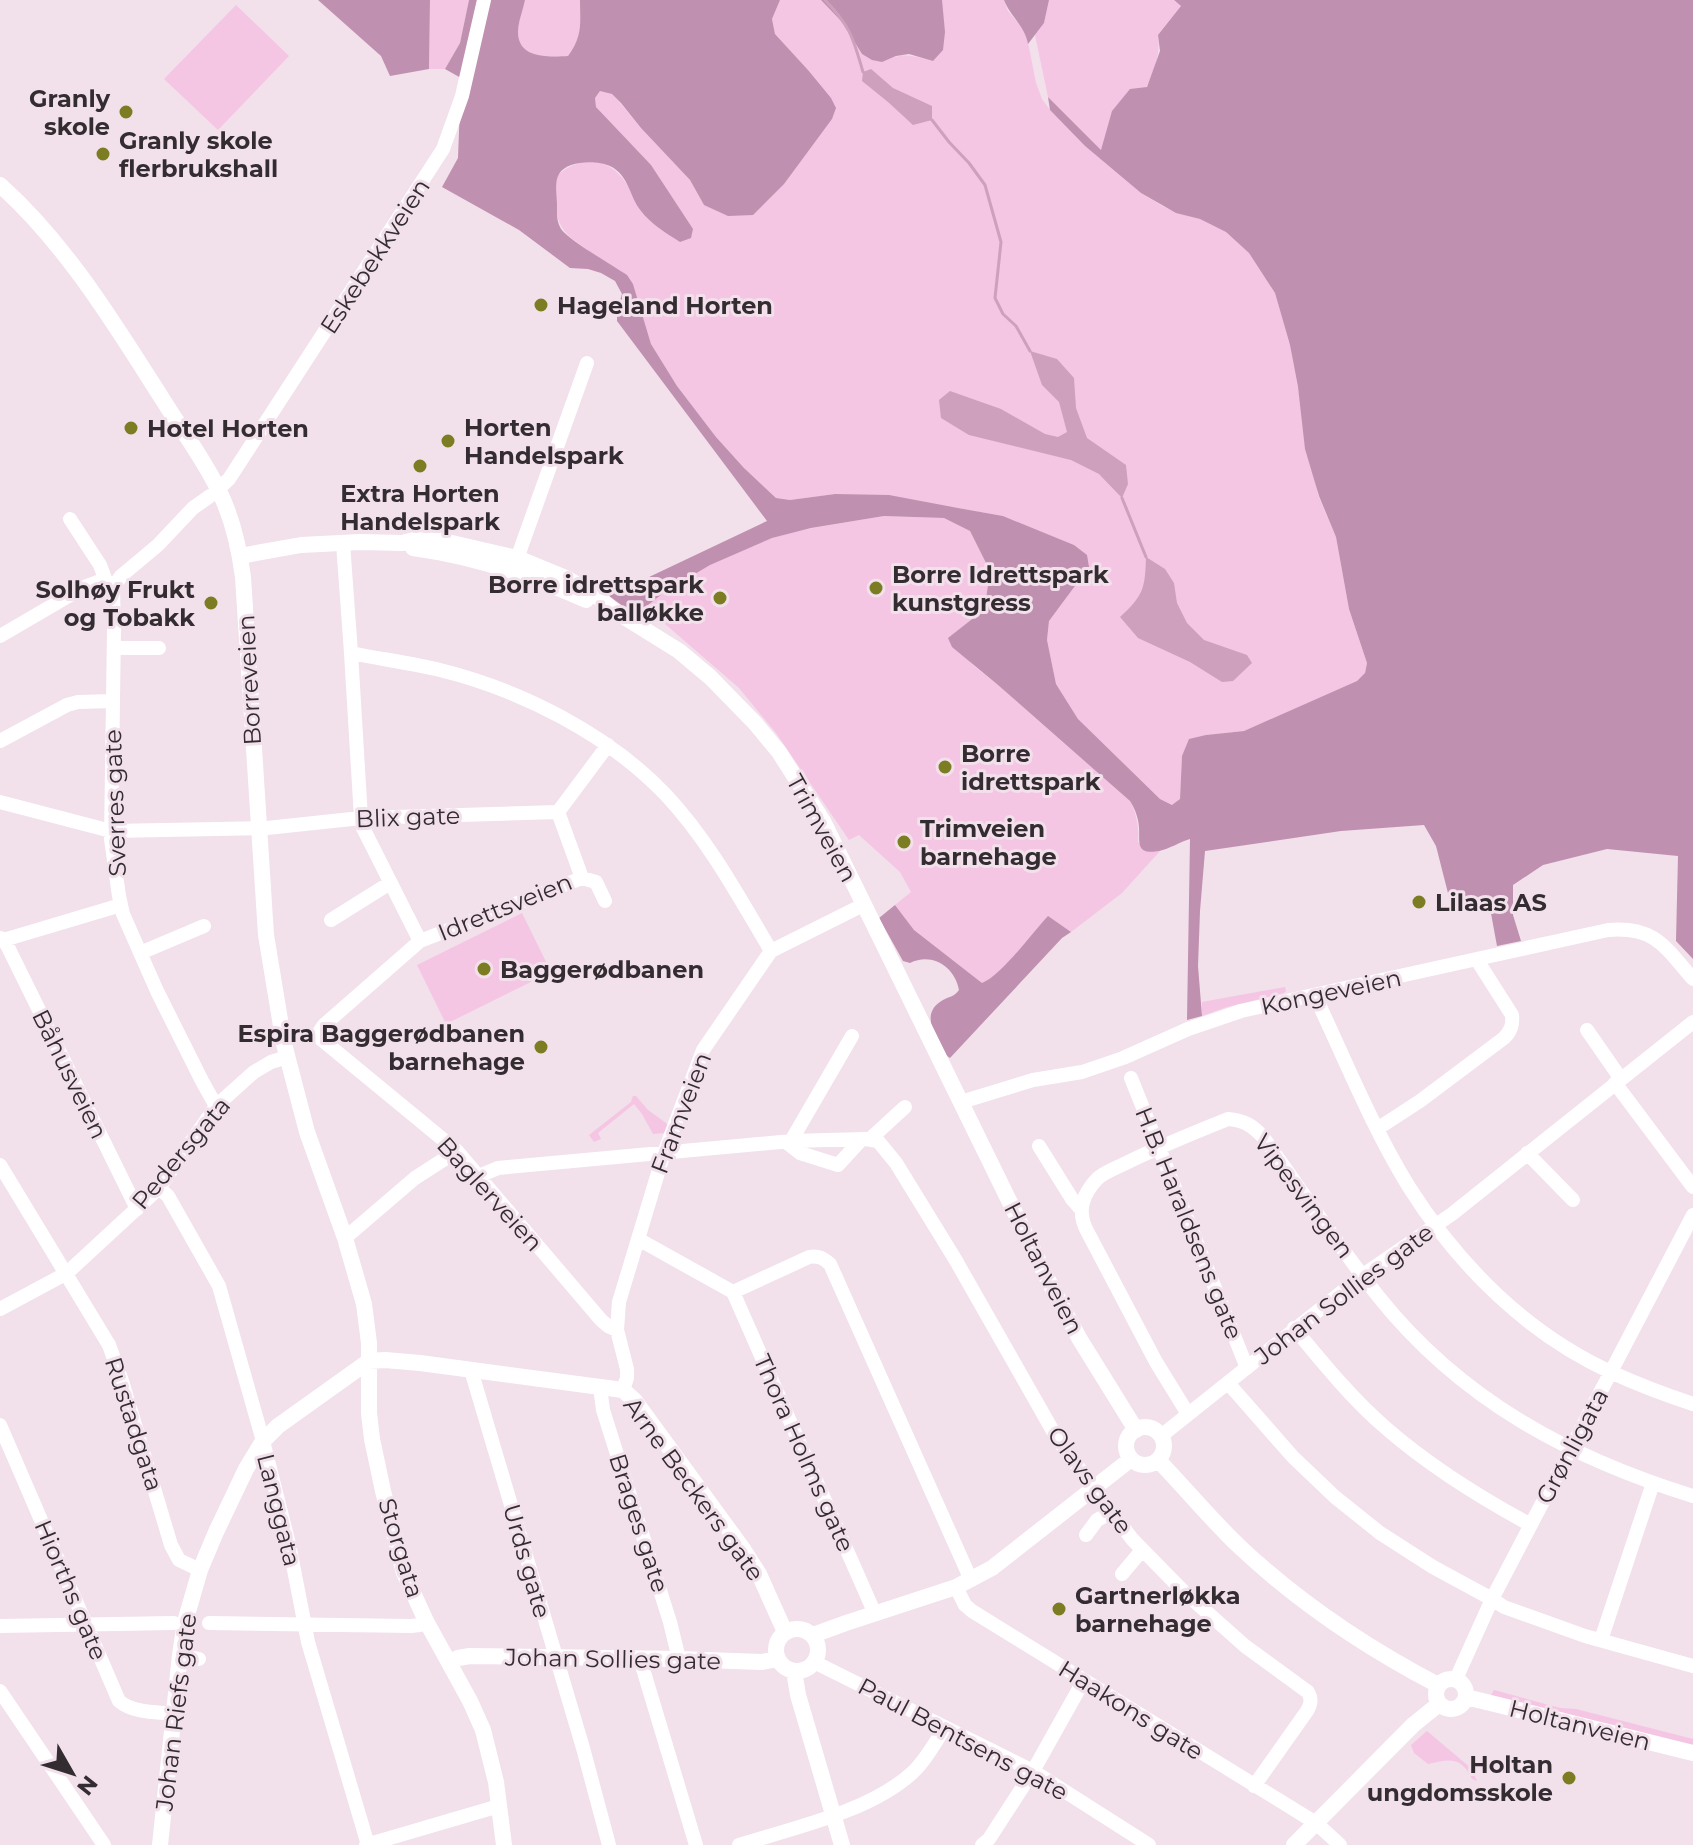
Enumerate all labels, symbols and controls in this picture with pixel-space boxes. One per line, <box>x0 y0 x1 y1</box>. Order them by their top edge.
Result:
place label: Granly skole <box>29 84 111 141</box>
marker: Granly skole <box>117 103 135 121</box>
place label: Granly skole flerbrukshall <box>119 126 278 183</box>
marker: Granly skole flerbrukshall <box>94 145 112 163</box>
street label: Eskebekkveien <box>314 173 436 339</box>
place label: Hageland Horten <box>557 291 773 320</box>
marker: Hageland Horten <box>532 296 550 314</box>
place label: Horten Handelspark <box>464 413 624 470</box>
place label: Hotel Horten <box>147 414 309 443</box>
marker: Hotel Horten <box>122 419 140 437</box>
marker: Horten Handelspark <box>439 432 457 450</box>
marker: Extra Horten Handelspark <box>411 457 429 475</box>
place label: Extra Horten Handelspark <box>340 479 500 536</box>
place label: Borre Idrettspark kunstgress <box>892 560 1109 617</box>
place label: Borre idrettspark balløkke <box>488 570 704 627</box>
place label: Solhøy Frukt og Tobakk <box>35 575 196 632</box>
marker: Borre Idrettspark kunstgress <box>867 579 885 597</box>
marker: Borre idrettspark balløkke <box>711 589 729 607</box>
marker: Solhøy Frukt og Tobakk <box>202 594 220 612</box>
street label: Borreveien <box>231 614 267 746</box>
street label: Sverres gate <box>98 729 132 877</box>
place label: Borre idrettspark <box>961 739 1101 796</box>
marker: Borre idrettspark <box>936 758 954 776</box>
street label: Trimveien <box>780 769 864 887</box>
street label: Blix gate <box>355 801 461 833</box>
place label: Trimveien barnehage <box>920 814 1057 871</box>
marker: Trimveien barnehage <box>895 833 913 851</box>
street label: Idrettsveien <box>434 867 576 947</box>
place label: Lilaas AS <box>1435 888 1547 917</box>
marker: Lilaas AS <box>1410 893 1428 911</box>
place label: Baggerødbanen <box>500 955 704 984</box>
marker: Baggerødbanen <box>475 960 493 978</box>
street label: Kongeveien <box>1258 963 1404 1021</box>
street label: Båhusveien <box>26 1005 114 1143</box>
place label: Espira Baggerødbanen barnehage <box>237 1019 525 1076</box>
marker: Espira Baggerødbanen barnehage <box>532 1038 550 1056</box>
street label: Framveien <box>645 1048 717 1178</box>
street label: Pedersgata <box>126 1091 236 1215</box>
street label: H.B. Haraldsens gate <box>1129 1103 1249 1343</box>
street label: Vipesvingen <box>1248 1128 1360 1264</box>
street label: Baglerveien <box>431 1131 549 1257</box>
street label: Holtanveien <box>998 1197 1090 1339</box>
street label: Johan Sollies gate <box>1248 1217 1439 1371</box>
street label: Thora Holms gate <box>747 1350 861 1556</box>
street label: Rustadgata <box>99 1353 169 1495</box>
street label: Grønligata <box>1530 1384 1614 1508</box>
street label: Arne Beckers gate <box>618 1392 770 1586</box>
street label: Olavs gate <box>1041 1421 1139 1539</box>
street label: Brages gate <box>603 1450 675 1596</box>
street label: Langgata <box>251 1451 307 1569</box>
street label: Storgata <box>372 1495 430 1601</box>
street label: Urds gate <box>497 1501 557 1621</box>
street label: Hiorths gate <box>28 1516 114 1664</box>
place label: Gartnerløkka barnehage <box>1075 1581 1241 1638</box>
marker: Gartnerløkka barnehage <box>1050 1600 1068 1618</box>
street label: Johan Riefs gate <box>149 1612 203 1813</box>
street label: Johan Sollies gate <box>504 1643 721 1675</box>
street label: Haakons gate <box>1053 1654 1209 1766</box>
street label: Paul Bentsens gate <box>853 1671 1073 1807</box>
street label: Holtanveien <box>1506 1693 1654 1757</box>
north arrow <box>32 1733 112 1813</box>
place label: Holtan ungdomsskole <box>1367 1750 1553 1807</box>
marker: Holtan ungdomsskole <box>1560 1769 1578 1787</box>
text: N <box>71 1770 103 1801</box>

